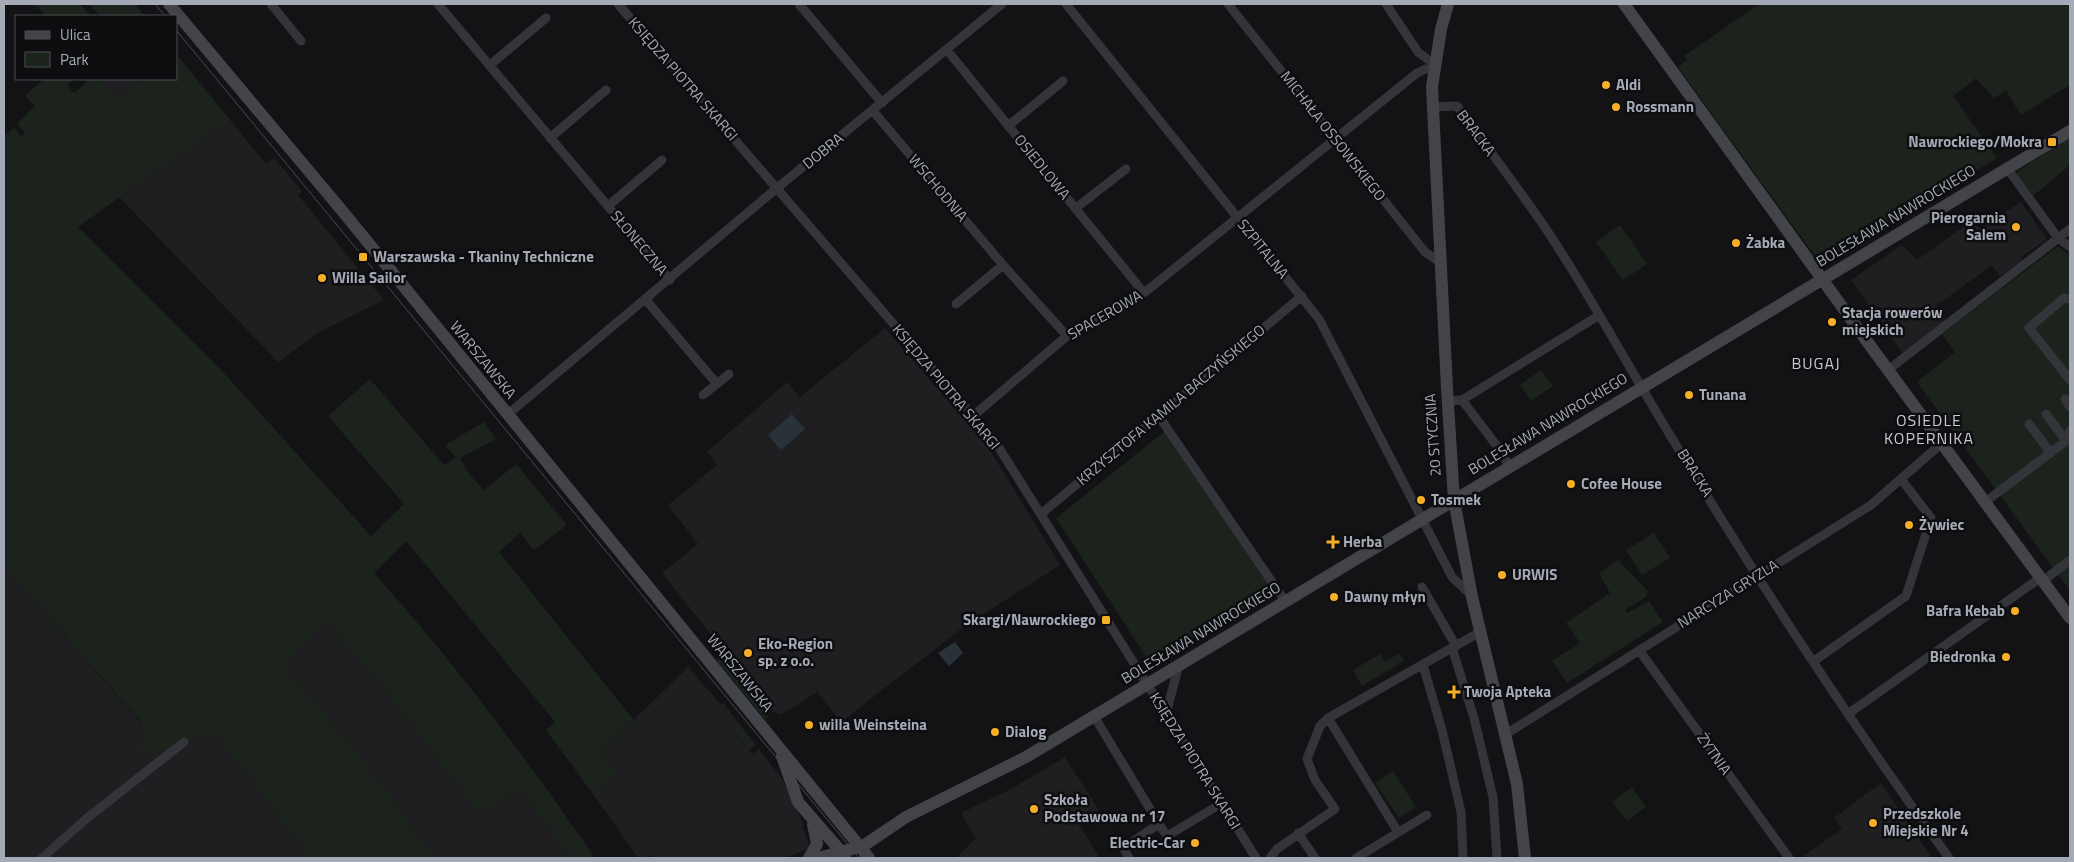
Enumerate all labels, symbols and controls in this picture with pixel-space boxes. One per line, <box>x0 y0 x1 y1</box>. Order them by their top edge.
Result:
street label: KSIĘDZA PIOTRA SKARGI <box>623 12 744 146</box>
legend <box>15 15 178 80</box>
text: Ulica <box>60 23 91 46</box>
text: Park <box>60 48 89 71</box>
street label: MICHAŁA OSSOWSKIEGO <box>1275 66 1392 206</box>
place label: Aldi <box>1616 73 1641 96</box>
marker: Aldi <box>1600 79 1612 91</box>
place label: Rossmann <box>1626 95 1694 118</box>
marker: Rossmann <box>1610 101 1622 113</box>
street label: BRACKA <box>1451 105 1501 161</box>
street label: DOBRA <box>797 127 848 174</box>
street label: OSIEDLOWA <box>1009 129 1076 204</box>
place label: Nawrockiego/Mokra <box>1908 130 2042 153</box>
marker: Nawrockiego/Mokra <box>2046 136 2058 148</box>
street label: WSCHODNIA <box>903 149 974 227</box>
street label: BOLESŁAWA NAWROCKIEGO <box>1812 159 1980 272</box>
street label: SŁONECZNA <box>605 205 673 280</box>
place label: Pierogarnia Salem <box>1931 206 2006 246</box>
street label: SZPITALNA <box>1232 214 1295 284</box>
marker: Pierogarnia Salem <box>2010 221 2022 233</box>
place label: Żabka <box>1746 231 1786 254</box>
marker: Żabka <box>1730 237 1742 249</box>
place label: Warszawska - Tkaniny Techniczne <box>373 245 594 268</box>
marker: Warszawska - Tkaniny Techniczne <box>357 251 369 263</box>
place label: Willa Sailor <box>332 266 407 289</box>
marker: Willa Sailor <box>316 272 328 284</box>
street label: SPACEROWA <box>1063 284 1146 345</box>
place label: Stacja rowerów miejskich <box>1842 301 1943 341</box>
street label: WARSZAWSKA <box>445 316 522 404</box>
marker: Stacja rowerów miejskich <box>1826 316 1838 328</box>
street label: KSIĘDZA PIOTRA SKARGI <box>887 319 1006 454</box>
street label: KRZYSZTOFA KAMILA BACZYŃSKIEGO <box>1071 319 1270 491</box>
district label: BUGAJ <box>1791 351 1841 375</box>
street label: BOLESŁAWA NAWROCKIEGO <box>1464 367 1632 480</box>
place label: Tunana <box>1699 383 1747 406</box>
marker: Tunana <box>1683 389 1695 401</box>
street label: 20 STYCZNIA <box>1418 393 1447 477</box>
district label: OSIEDLE KOPERNIKA <box>1884 408 1974 450</box>
street label: BRACKA <box>1672 444 1719 501</box>
place label: Cofee House <box>1581 472 1662 495</box>
marker: Cofee House <box>1565 478 1577 490</box>
place label: Tosmek <box>1431 488 1481 511</box>
marker: Tosmek <box>1415 494 1427 506</box>
place label: Żywiec <box>1919 513 1964 536</box>
marker: Żywiec <box>1903 519 1915 531</box>
place label: Herba <box>1343 530 1382 553</box>
marker: Herba <box>1327 536 1339 548</box>
street label: NARCYZA GRYZLA <box>1673 553 1783 634</box>
place label: URWIS <box>1512 563 1558 586</box>
marker: URWIS <box>1496 569 1508 581</box>
street label: BOLESŁAWA NAWROCKIEGO <box>1117 576 1285 689</box>
place label: Dawny młyn <box>1344 585 1426 608</box>
marker: Dawny młyn <box>1328 591 1340 603</box>
place label: Bafra Kebab <box>1926 599 2005 622</box>
marker: Bafra Kebab <box>2009 605 2021 617</box>
place label: Skargi/Nawrockiego <box>963 608 1096 631</box>
marker: Skargi/Nawrockiego <box>1100 614 1112 626</box>
street label: WARSZAWSKA <box>702 629 779 717</box>
place label: Eko-Region sp. z o.o. <box>758 632 833 672</box>
place label: Biedronka <box>1930 645 1996 668</box>
marker: Eko-Region sp. z o.o. <box>742 647 754 659</box>
marker: Biedronka <box>2000 651 2012 663</box>
place label: Twoja Apteka <box>1464 680 1552 703</box>
marker: Twoja Apteka <box>1448 686 1460 698</box>
street label: KSIĘDZA PIOTRA SKARGI <box>1144 688 1247 834</box>
place label: willa Weinsteina <box>819 713 927 736</box>
marker: willa Weinsteina <box>803 719 815 731</box>
place label: Dialog <box>1005 720 1046 743</box>
marker: Dialog <box>989 726 1001 738</box>
street label: ŻYTNIA <box>1692 728 1737 780</box>
place label: Szkoła Podstawowa nr 17 <box>1044 788 1165 828</box>
place label: Przedszkole Miejskie Nr 4 <box>1883 802 1969 842</box>
marker: Szkoła Podstawowa nr 17 <box>1028 803 1040 815</box>
marker: Przedszkole Miejskie Nr 4 <box>1867 817 1879 829</box>
place label: Electric-Car <box>1109 831 1185 854</box>
marker: Electric-Car <box>1189 837 1201 849</box>

